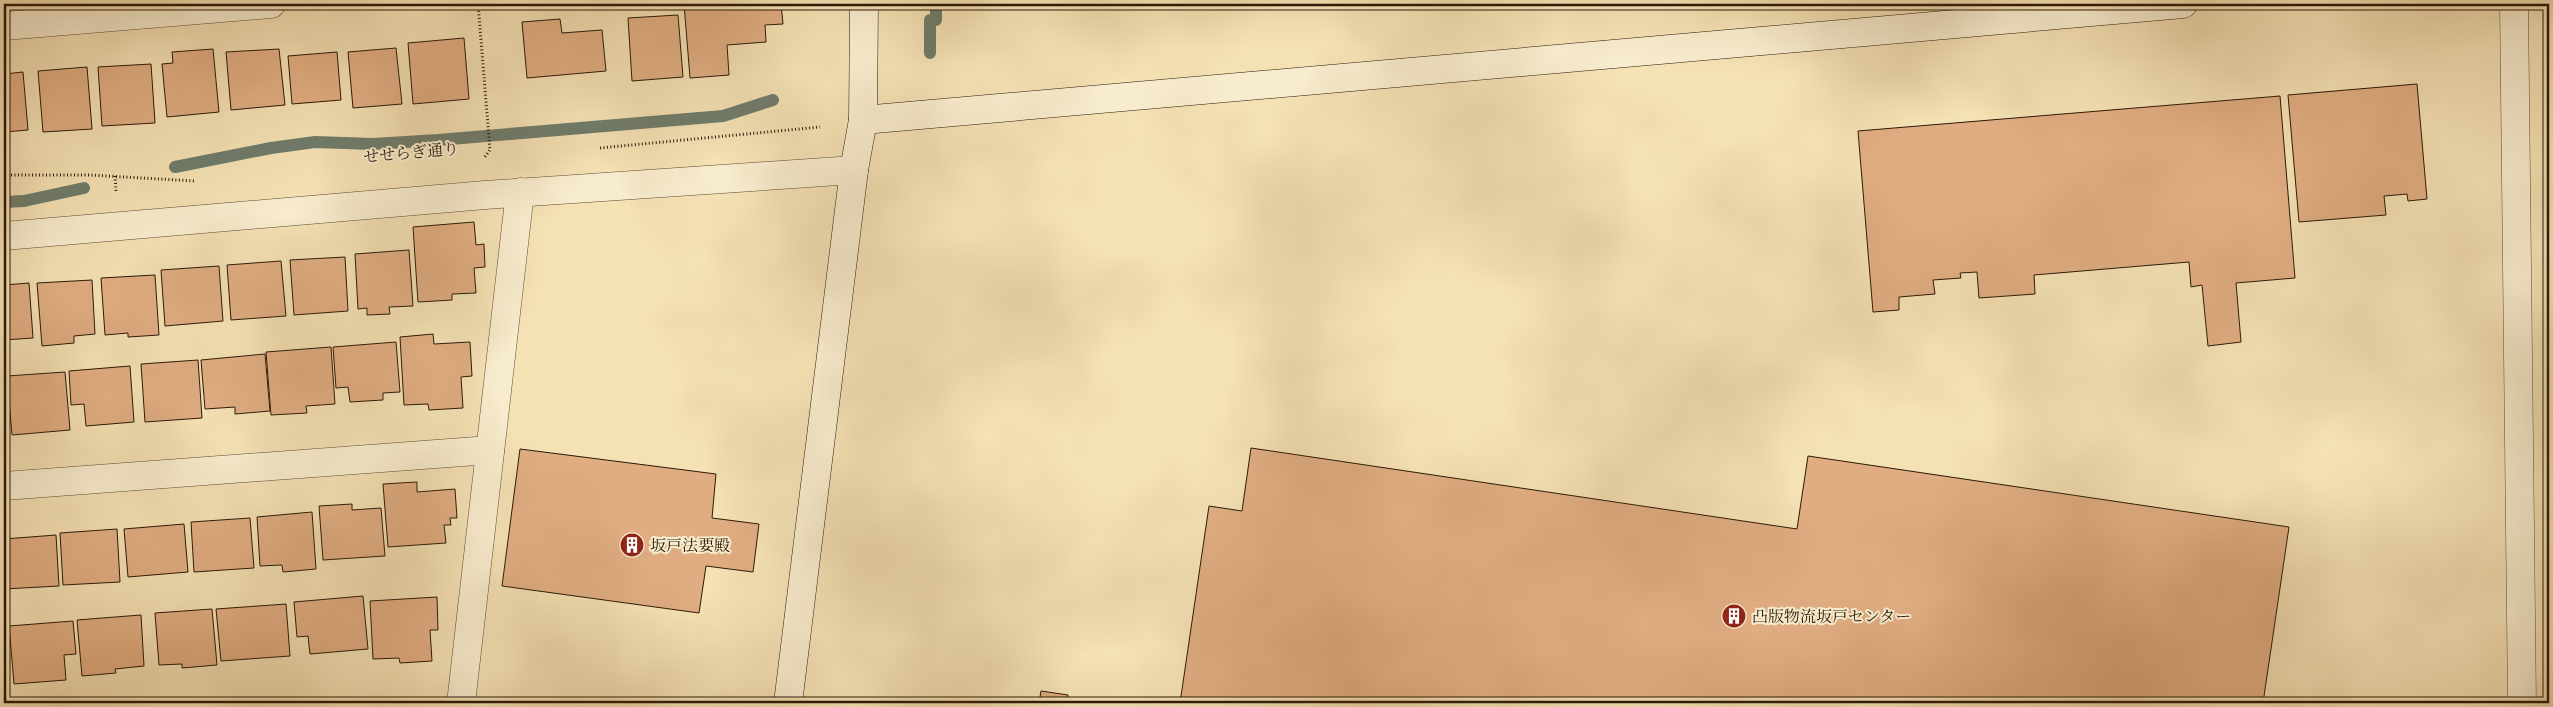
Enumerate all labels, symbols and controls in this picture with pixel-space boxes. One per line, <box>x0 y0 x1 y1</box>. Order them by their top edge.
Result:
street label: せせらぎ通り <box>362 138 460 167</box>
building icon: 坂戸法要殿 <box>619 532 645 558</box>
place label: 坂戸法要殿 <box>650 535 730 556</box>
building icon: 凸版物流坂戸センター <box>1721 603 1747 629</box>
place label: 凸版物流坂戸センター <box>1752 606 1911 627</box>

